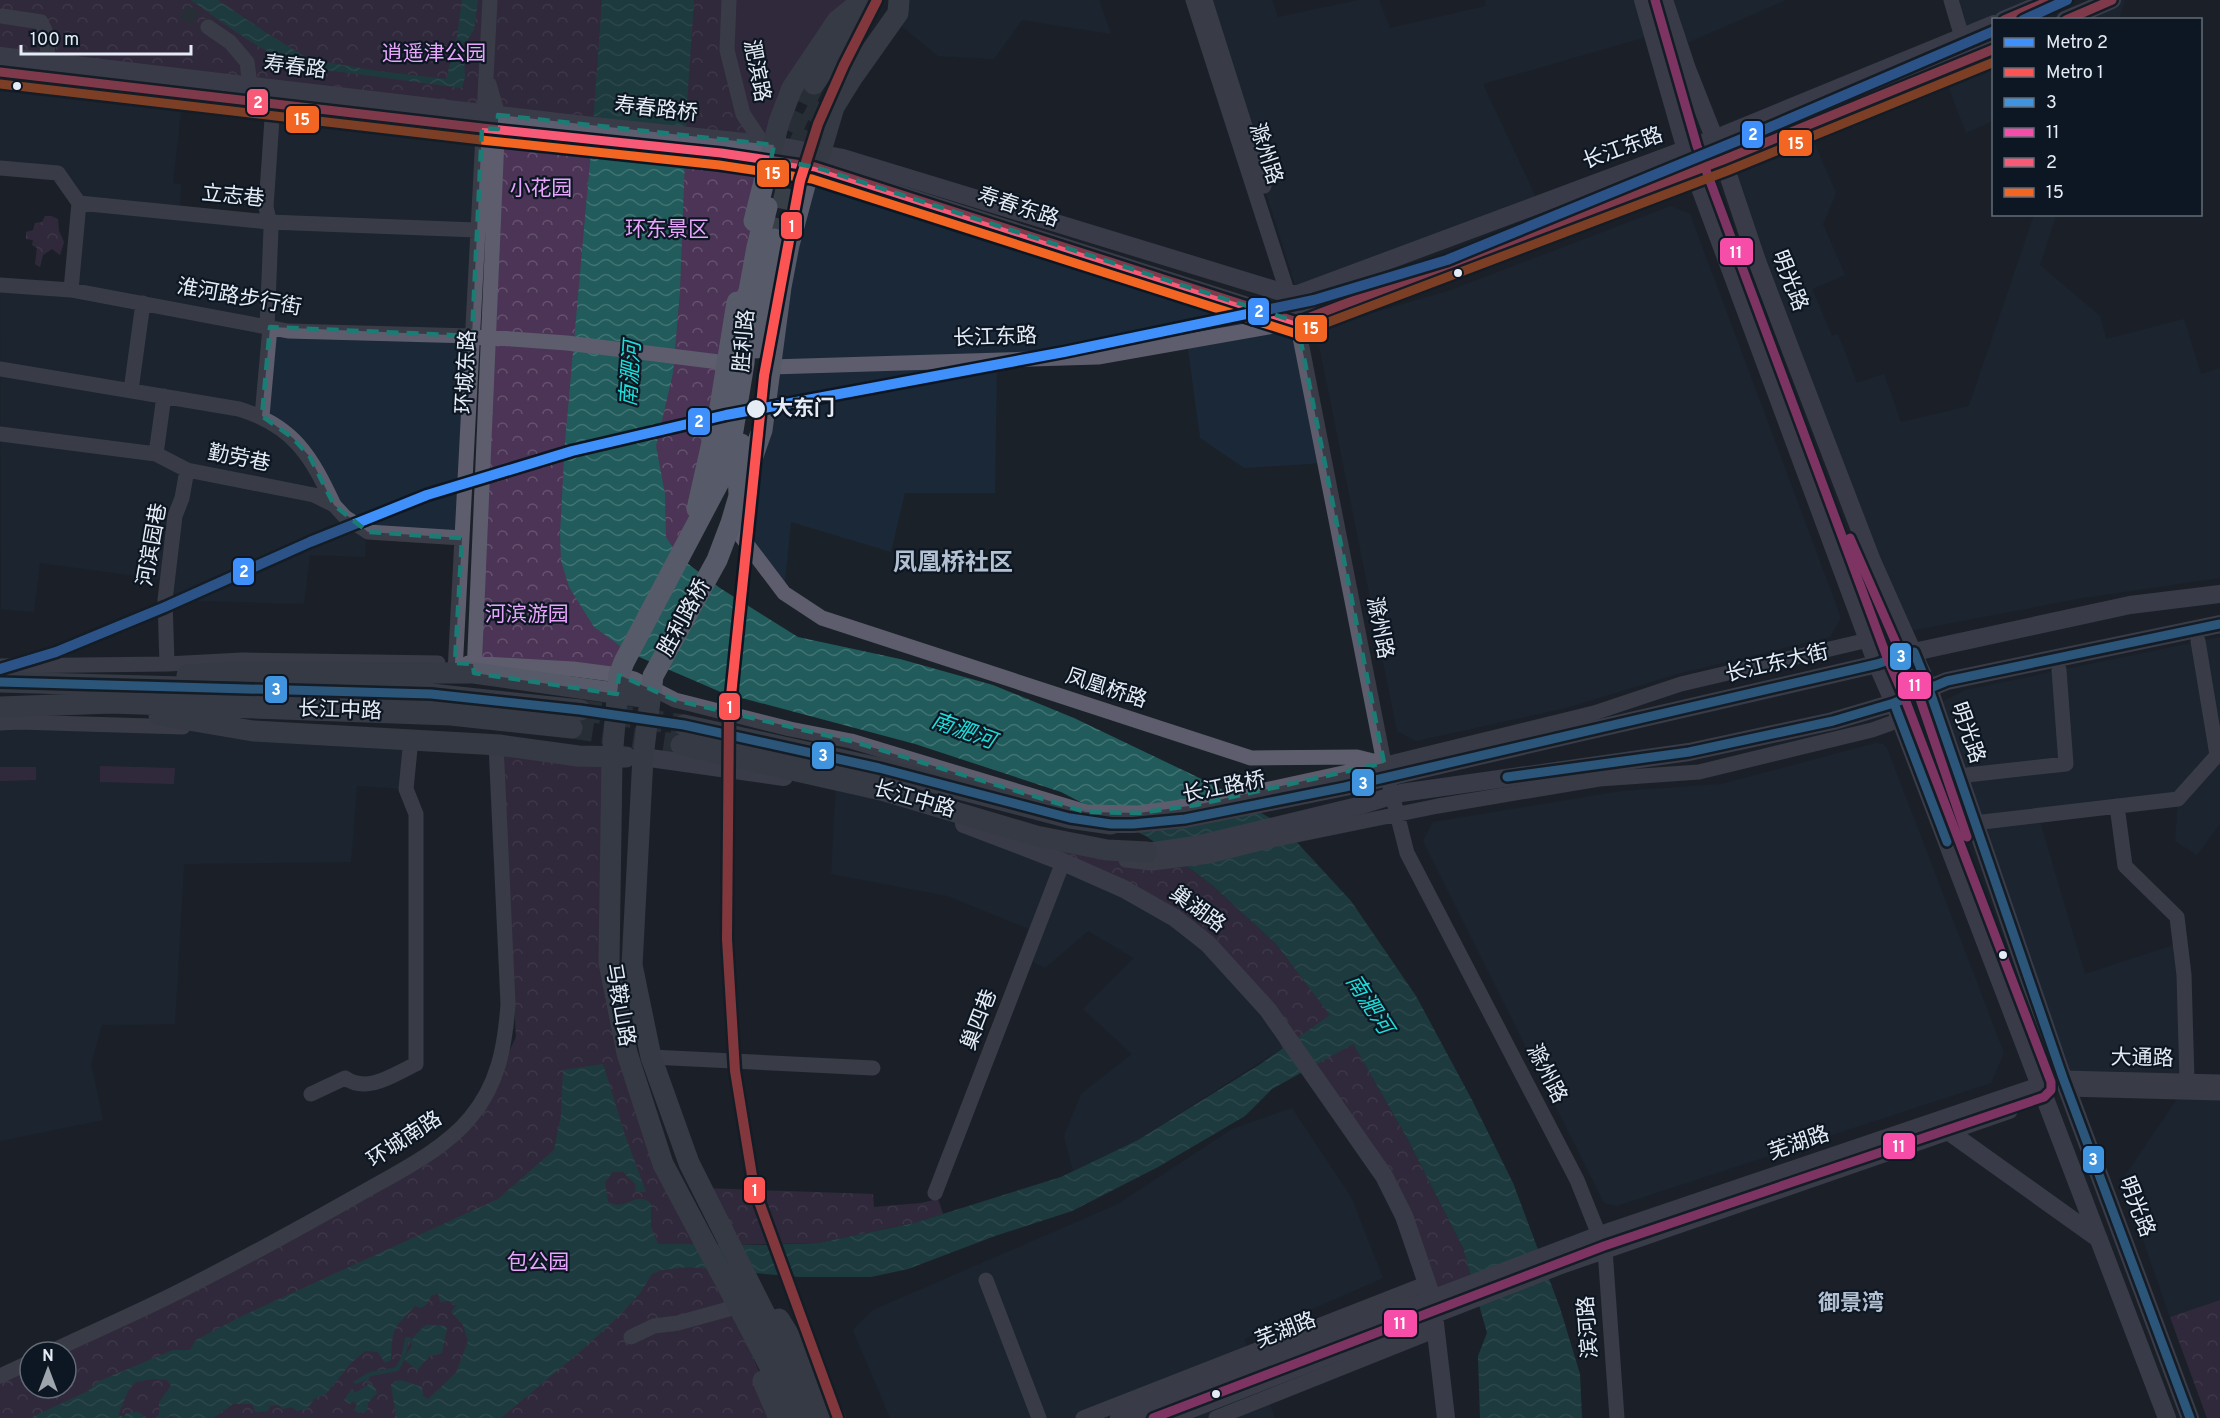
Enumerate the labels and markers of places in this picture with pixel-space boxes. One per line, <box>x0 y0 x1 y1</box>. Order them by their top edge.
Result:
unlabelled marker <box>11 80 23 92</box>
unlabelled marker <box>1452 267 1464 279</box>
place label: 大东门 <box>772 396 835 423</box>
marker: 大东门 <box>745 398 767 420</box>
unlabelled marker <box>1997 949 2009 961</box>
unlabelled marker <box>1210 1388 1222 1400</box>

